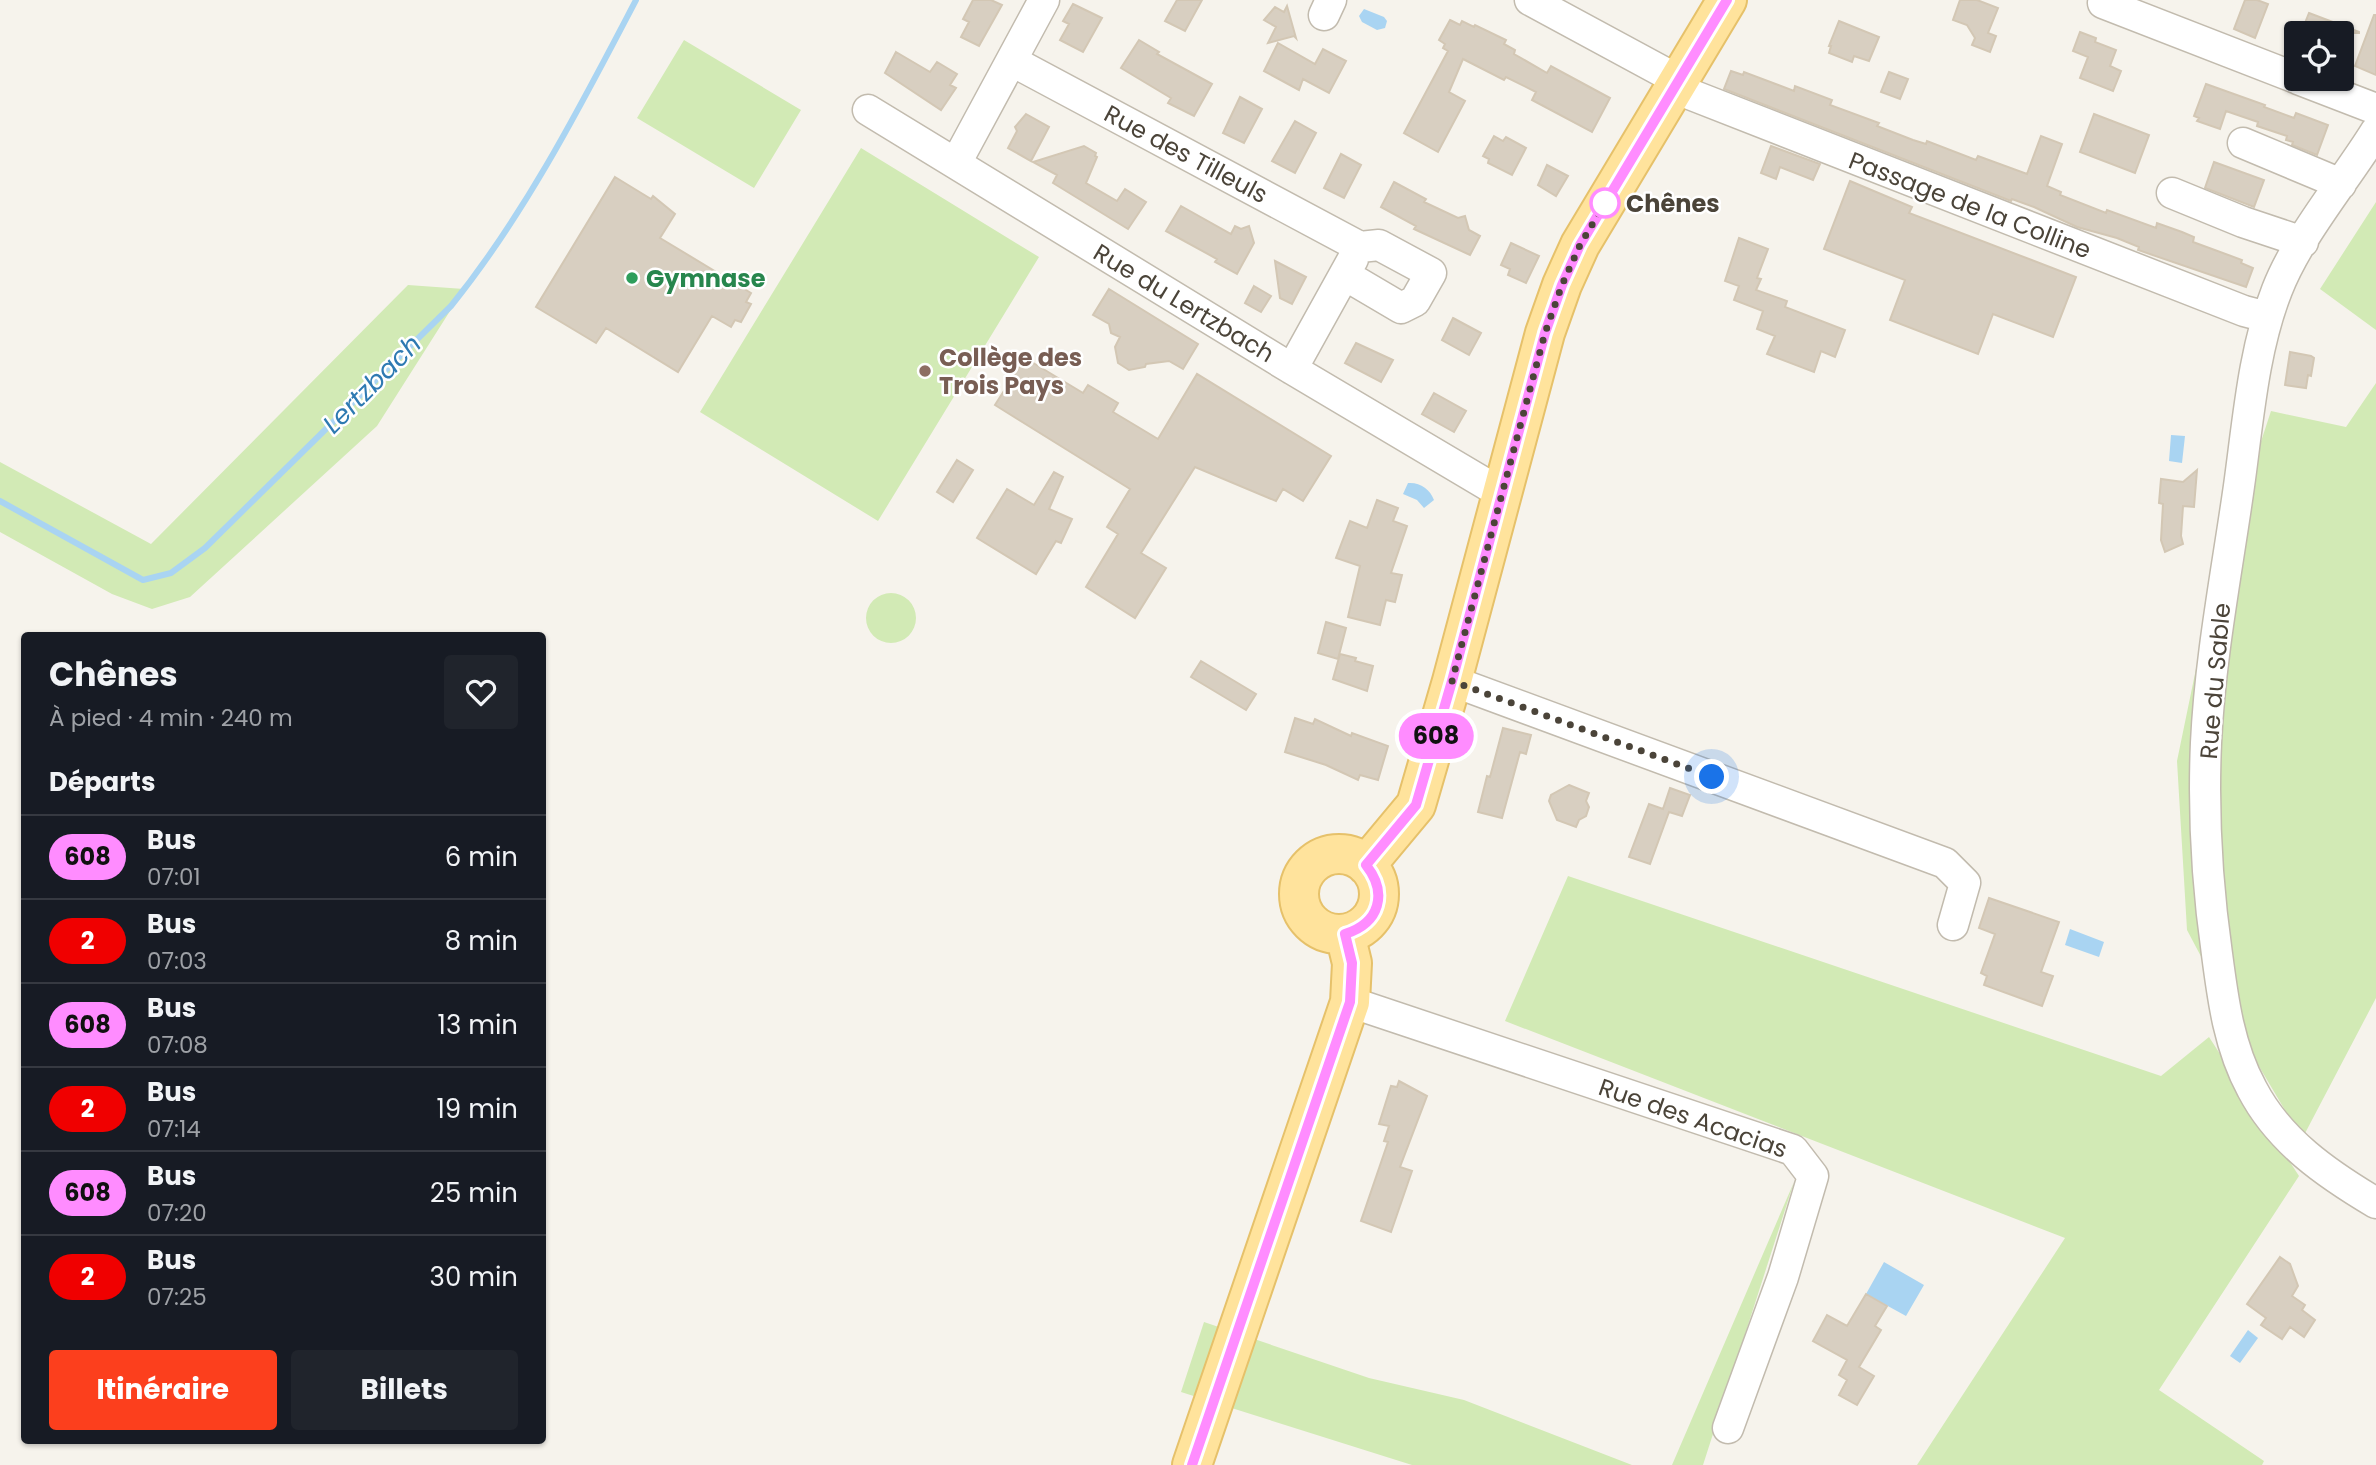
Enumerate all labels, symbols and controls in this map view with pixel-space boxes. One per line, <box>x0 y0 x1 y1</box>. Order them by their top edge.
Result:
map controls <box>2284 21 2354 91</box>
button: locate <box>2284 21 2354 91</box>
street label: Rue des Tilleuls <box>1098 97 1274 211</box>
street label: Passage de la Colline <box>1844 144 2096 266</box>
place label: Chênes <box>1626 187 1720 220</box>
marker: Chênes <box>1590 188 1620 218</box>
street label: Rue du Lertzbach <box>1087 236 1281 370</box>
place label: Gymnase <box>646 262 766 295</box>
marker: Gymnase <box>624 270 640 286</box>
water label: Lertzbach <box>315 327 429 441</box>
place label: Collège des Trois Pays <box>939 341 1082 402</box>
marker: Collège des Trois Pays <box>917 363 933 379</box>
street label: Rue du Sable <box>2192 602 2238 760</box>
text: Chênes <box>49 651 178 698</box>
button: heart <box>444 655 518 729</box>
text: À pied · 4 min · 240 m <box>49 702 293 734</box>
line badge: 608 <box>1396 713 1476 759</box>
text: 608 <box>1413 719 1459 752</box>
your location <box>1694 759 1729 794</box>
text: Départs <box>49 764 155 800</box>
text: Bus <box>147 822 196 858</box>
text: 6 min <box>445 839 518 875</box>
text: 608 <box>64 840 111 873</box>
text: 07:01 <box>147 861 201 893</box>
text: Bus <box>147 906 196 942</box>
text: 8 min <box>445 923 518 959</box>
text: 2 <box>81 924 94 957</box>
text: 07:03 <box>147 945 207 977</box>
text: Bus <box>147 990 196 1026</box>
text: 13 min <box>438 1007 518 1043</box>
text: 608 <box>64 1008 111 1041</box>
text: 07:08 <box>147 1029 208 1061</box>
street label: Rue des Acacias <box>1594 1070 1792 1166</box>
text: Bus <box>147 1074 196 1110</box>
text: 19 min <box>437 1091 518 1127</box>
text: 2 <box>81 1092 94 1125</box>
text: 07:14 <box>147 1113 201 1145</box>
text: Bus <box>147 1158 196 1194</box>
text: 25 min <box>430 1175 518 1211</box>
text: 608 <box>64 1176 111 1209</box>
text: 07:20 <box>147 1197 207 1229</box>
text: Bus <box>147 1242 196 1278</box>
text: 30 min <box>430 1259 518 1295</box>
text: 2 <box>81 1260 94 1293</box>
text: 07:25 <box>147 1281 207 1313</box>
button: Itinéraire <box>49 1350 277 1430</box>
button: Billets <box>291 1350 518 1430</box>

